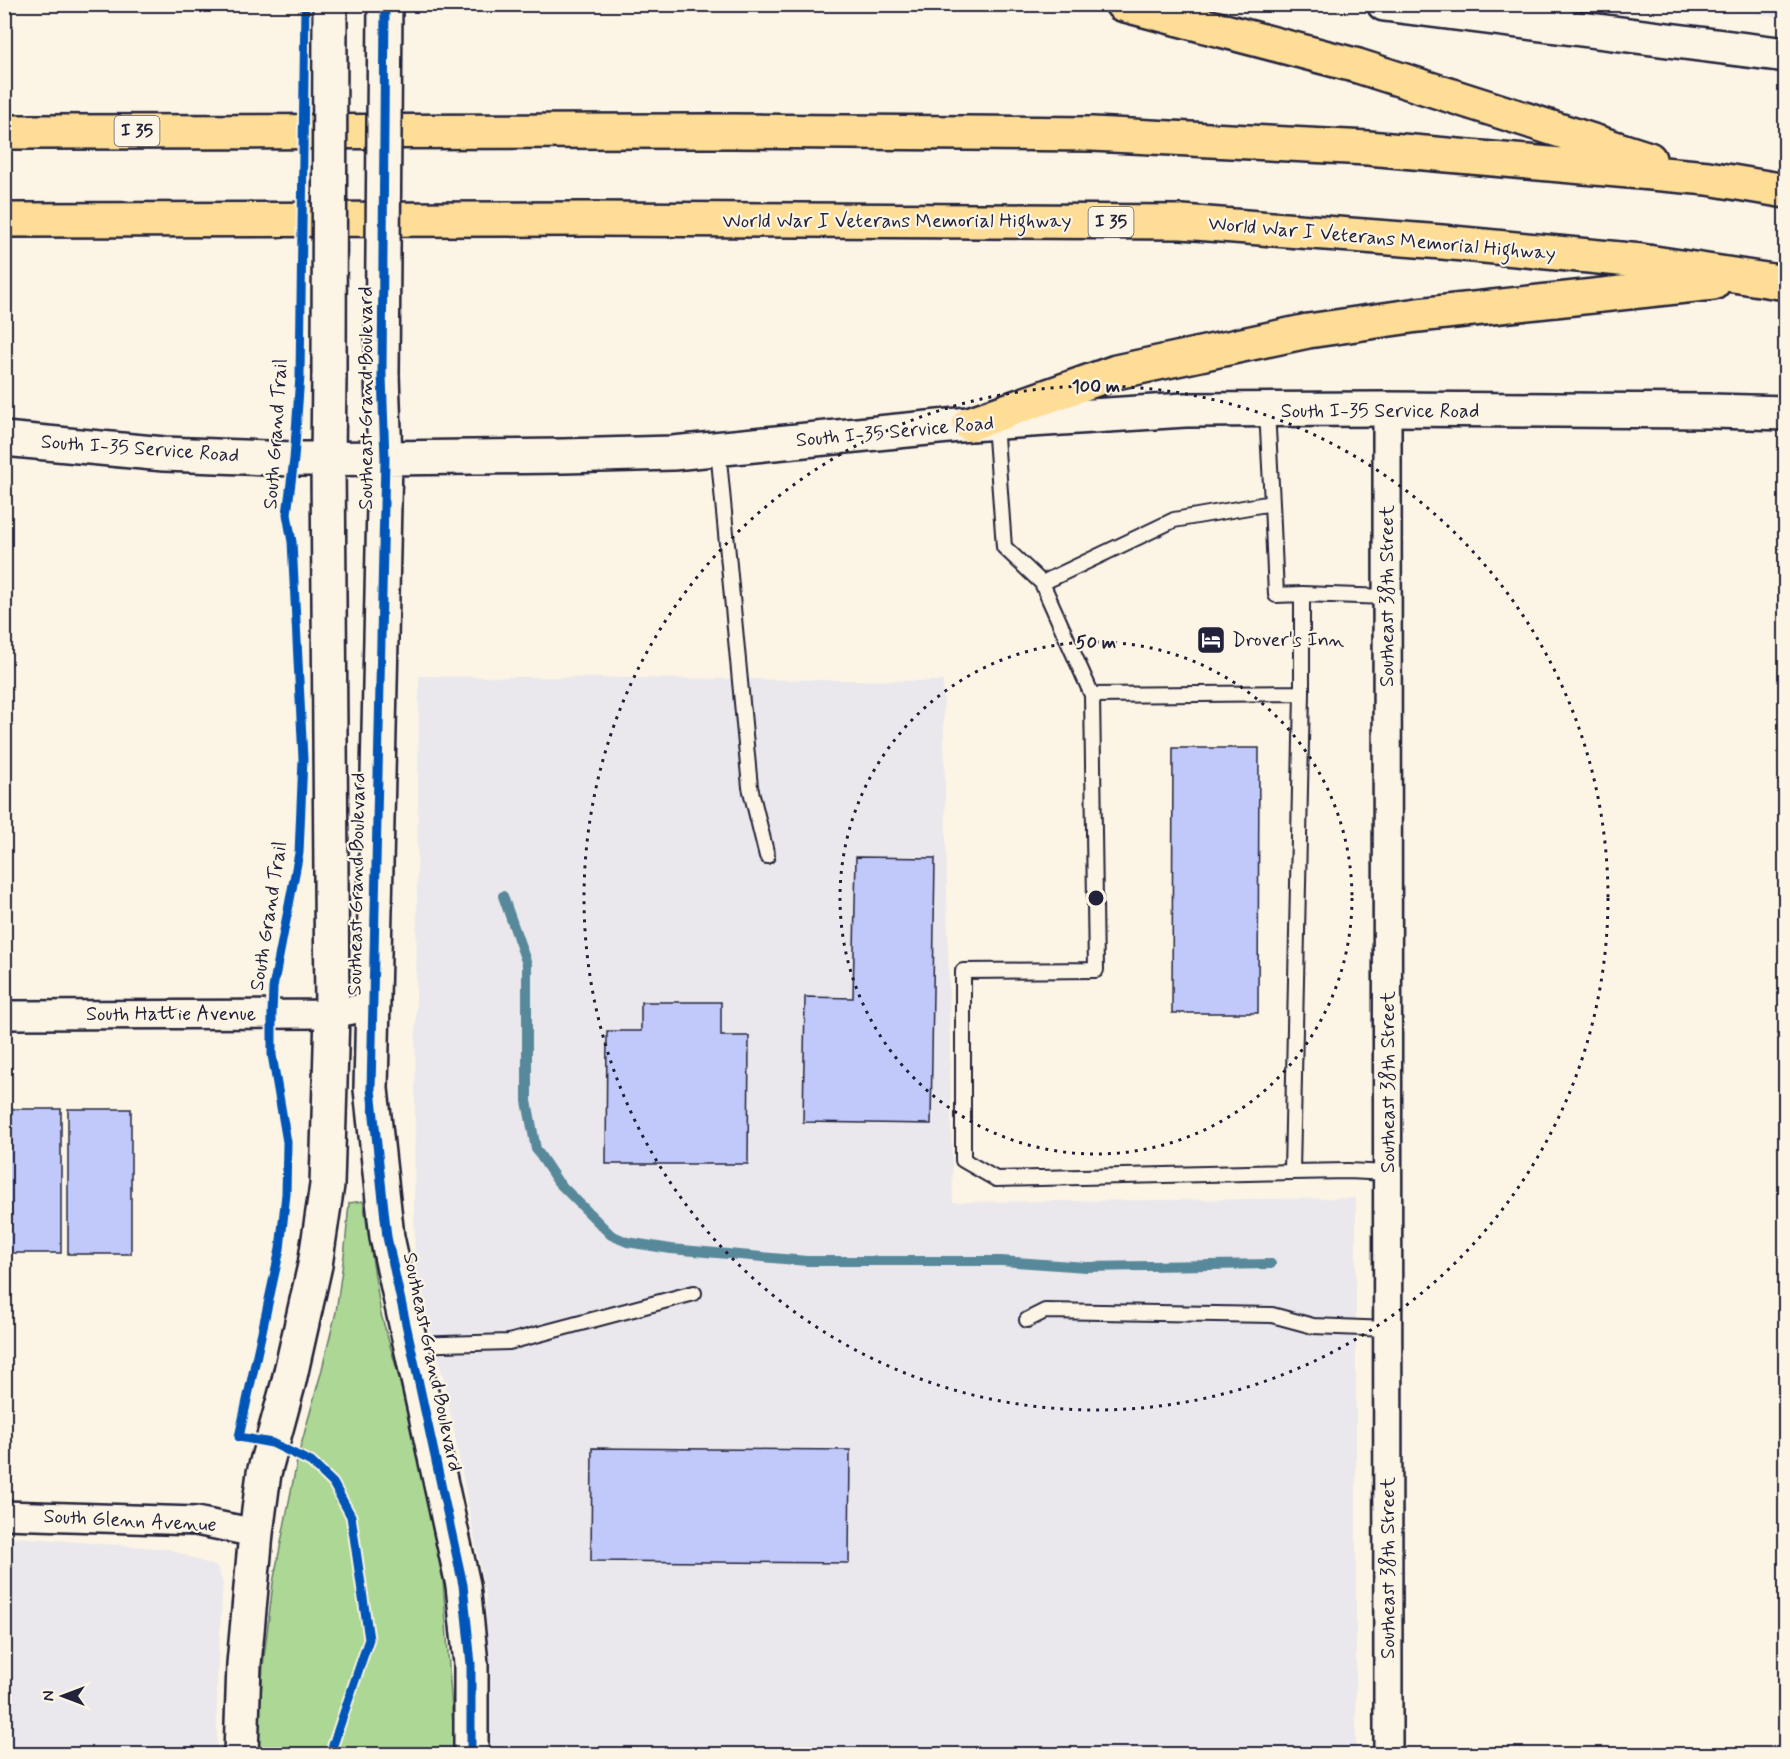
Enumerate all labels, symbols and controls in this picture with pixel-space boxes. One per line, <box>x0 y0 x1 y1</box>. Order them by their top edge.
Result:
road number: I 35 <box>114 116 160 146</box>
road number: I 35 <box>1088 207 1134 237</box>
street label: World War I Veterans Memorial Highway <box>723 208 1071 237</box>
street label: World War I Veterans Memorial Highway <box>1207 210 1557 270</box>
street label: Southeast Grand Boulevard <box>353 286 380 510</box>
street label: South Grand Trail <box>257 358 295 510</box>
text: 100 m <box>1072 375 1120 399</box>
street label: South I-35 Service Road <box>1281 398 1479 425</box>
street label: South I-35 Service Road <box>795 410 995 454</box>
street label: South I-35 Service Road <box>40 429 240 469</box>
street label: Southeast 38th Street <box>1374 505 1401 687</box>
hotel icon: Drover's Inn <box>1195 624 1227 656</box>
place label: Drover's Inn <box>1232 627 1344 654</box>
text: 50 m <box>1076 631 1116 655</box>
street label: Southeast Grand Boulevard <box>342 772 372 996</box>
street label: South Grand Trail <box>244 839 294 993</box>
centre of rings <box>1086 888 1106 908</box>
street label: Southeast 38th Street <box>1375 991 1402 1173</box>
street label: South Hattie Avenue <box>86 1001 256 1028</box>
street label: Southeast Grand Boulevard <box>396 1250 468 1474</box>
street label: Southeast 38th Street <box>1375 1477 1402 1659</box>
street label: South Glenn Avenue <box>43 1503 217 1539</box>
north arrow <box>33 1666 93 1726</box>
text: N <box>39 1691 60 1701</box>

